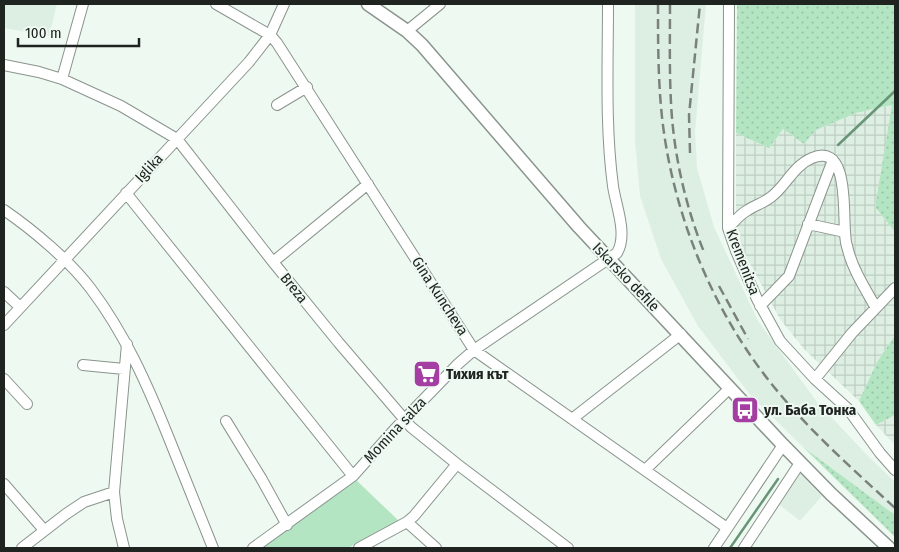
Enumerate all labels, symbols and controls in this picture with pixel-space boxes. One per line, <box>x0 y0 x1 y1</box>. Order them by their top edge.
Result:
scale bar <box>18 15 139 47</box>
text: 100 m <box>25 24 62 42</box>
street label: Iglika <box>131 150 167 186</box>
street label: Kremenitsa <box>722 226 764 298</box>
street label: Iskarsko defile <box>589 239 663 315</box>
street label: Gina Kuncheva <box>408 253 472 339</box>
street label: Breza <box>276 269 312 307</box>
supermarket icon: Тихия кът <box>412 359 442 389</box>
place label: Тихия кът <box>446 365 509 383</box>
street label: Momina salza <box>360 393 430 467</box>
bus stop icon: ул. Баба Тонка <box>730 395 760 425</box>
place label: ул. Баба Тонка <box>763 401 857 419</box>

